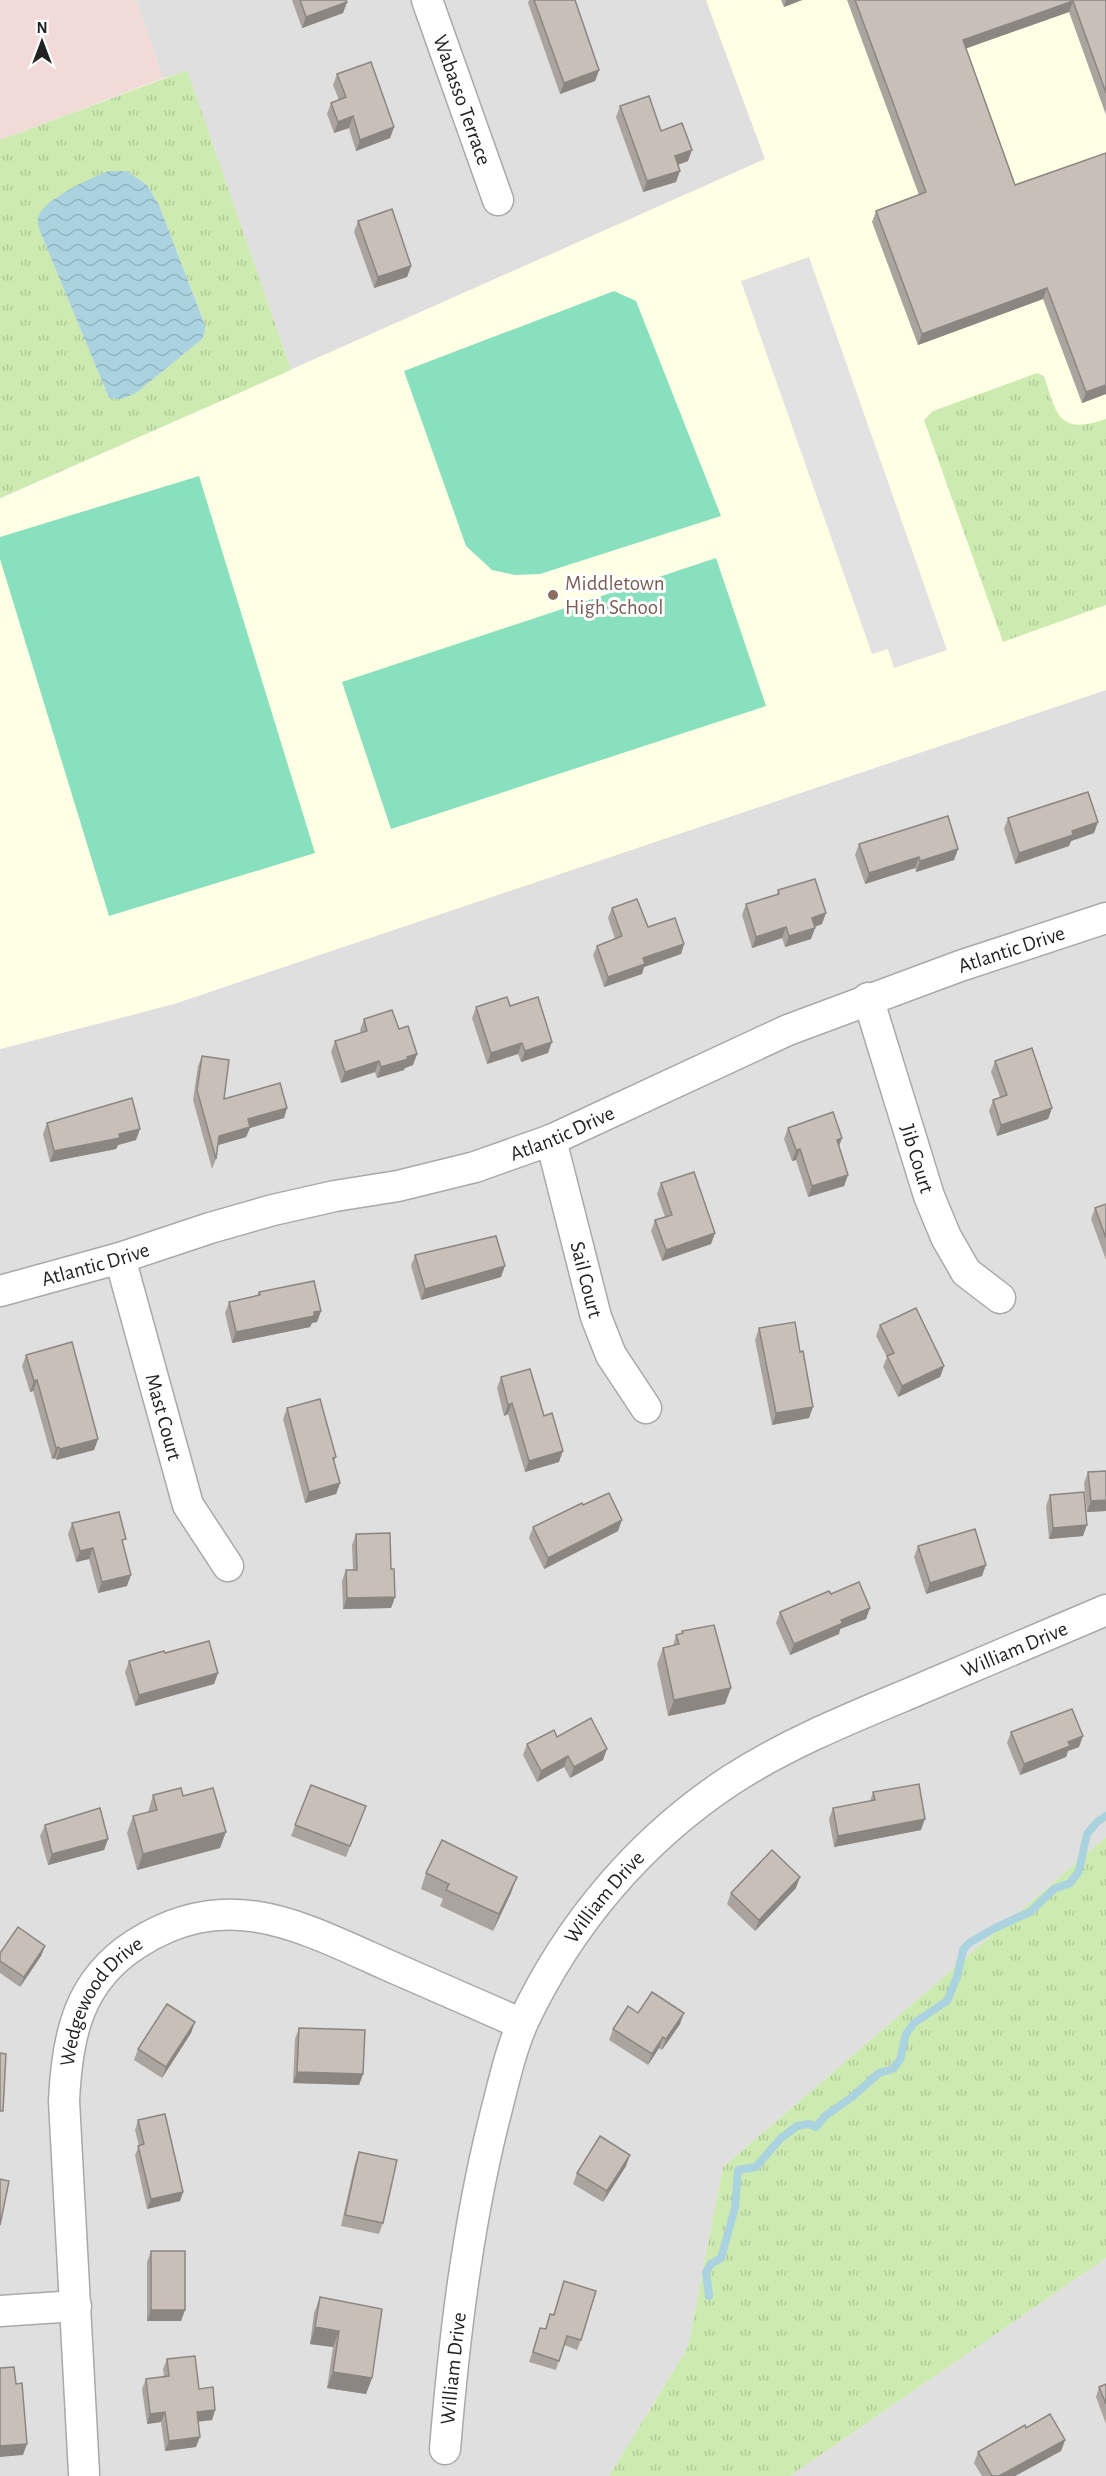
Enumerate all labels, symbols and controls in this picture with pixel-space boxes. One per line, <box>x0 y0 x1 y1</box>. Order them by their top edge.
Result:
north arrow <box>12 12 72 72</box>
text: N <box>36 20 48 36</box>
street label: Wabasso Terrace <box>430 32 495 168</box>
place label: Middletown High School <box>565 573 665 618</box>
marker: Middletown High School <box>546 588 560 602</box>
street label: Atlantic Drive <box>955 922 1067 976</box>
street label: Atlantic Drive <box>507 1102 617 1164</box>
street label: Jib Court <box>897 1122 938 1196</box>
street label: Atlantic Drive <box>39 1239 152 1290</box>
street label: Sail Court <box>567 1239 606 1320</box>
street label: Mast Court <box>142 1371 186 1463</box>
street label: William Drive <box>958 1617 1070 1681</box>
street label: William Drive <box>560 1847 648 1947</box>
street label: Wedgewood Drive <box>56 1932 146 2068</box>
street label: William Drive <box>437 2311 469 2425</box>

